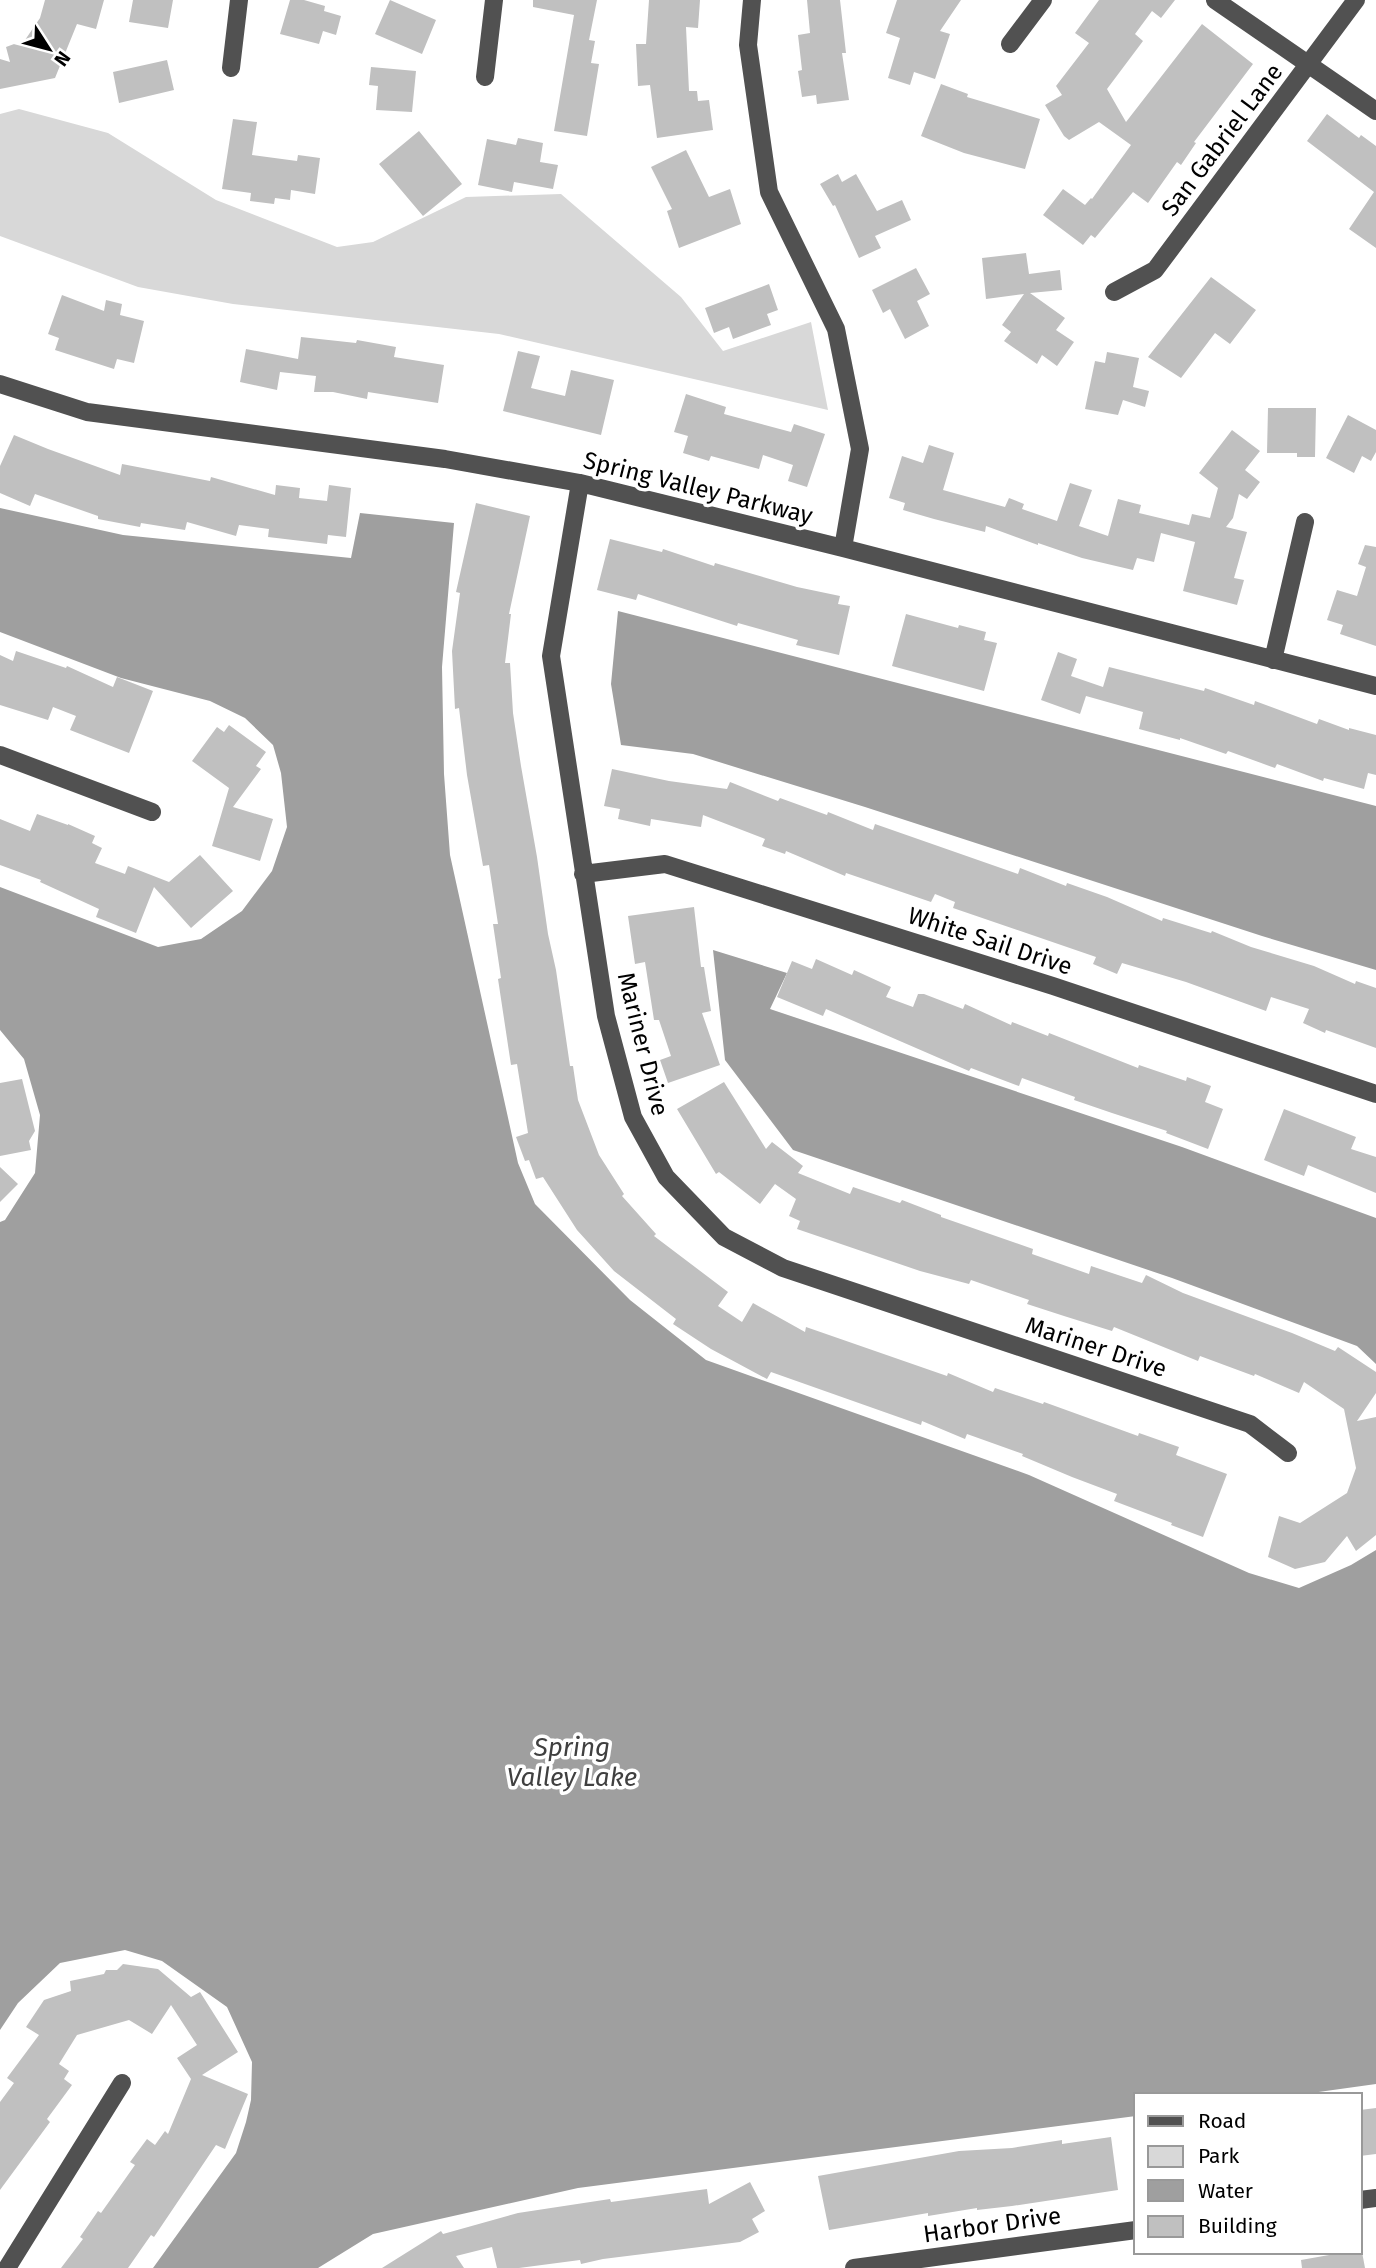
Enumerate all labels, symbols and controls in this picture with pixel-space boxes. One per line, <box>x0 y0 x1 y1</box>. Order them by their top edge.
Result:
north arrow <box>14 14 84 84</box>
text: N <box>49 47 75 71</box>
street label: San Gabriel Lane <box>1156 58 1288 222</box>
street label: Spring Valley Parkway <box>580 446 816 530</box>
street label: White Sail Drive <box>904 901 1076 981</box>
street label: Mariner Drive <box>612 969 674 1119</box>
street label: Mariner Drive <box>1022 1311 1170 1383</box>
water label: Spring Valley Lake <box>507 1732 637 1793</box>
legend <box>1134 2093 1362 2254</box>
text: Road <box>1198 2108 1246 2134</box>
text: Park <box>1198 2143 1240 2169</box>
text: Water <box>1198 2178 1253 2204</box>
street label: Harbor Drive <box>921 2201 1063 2249</box>
text: Building <box>1198 2213 1277 2239</box>

